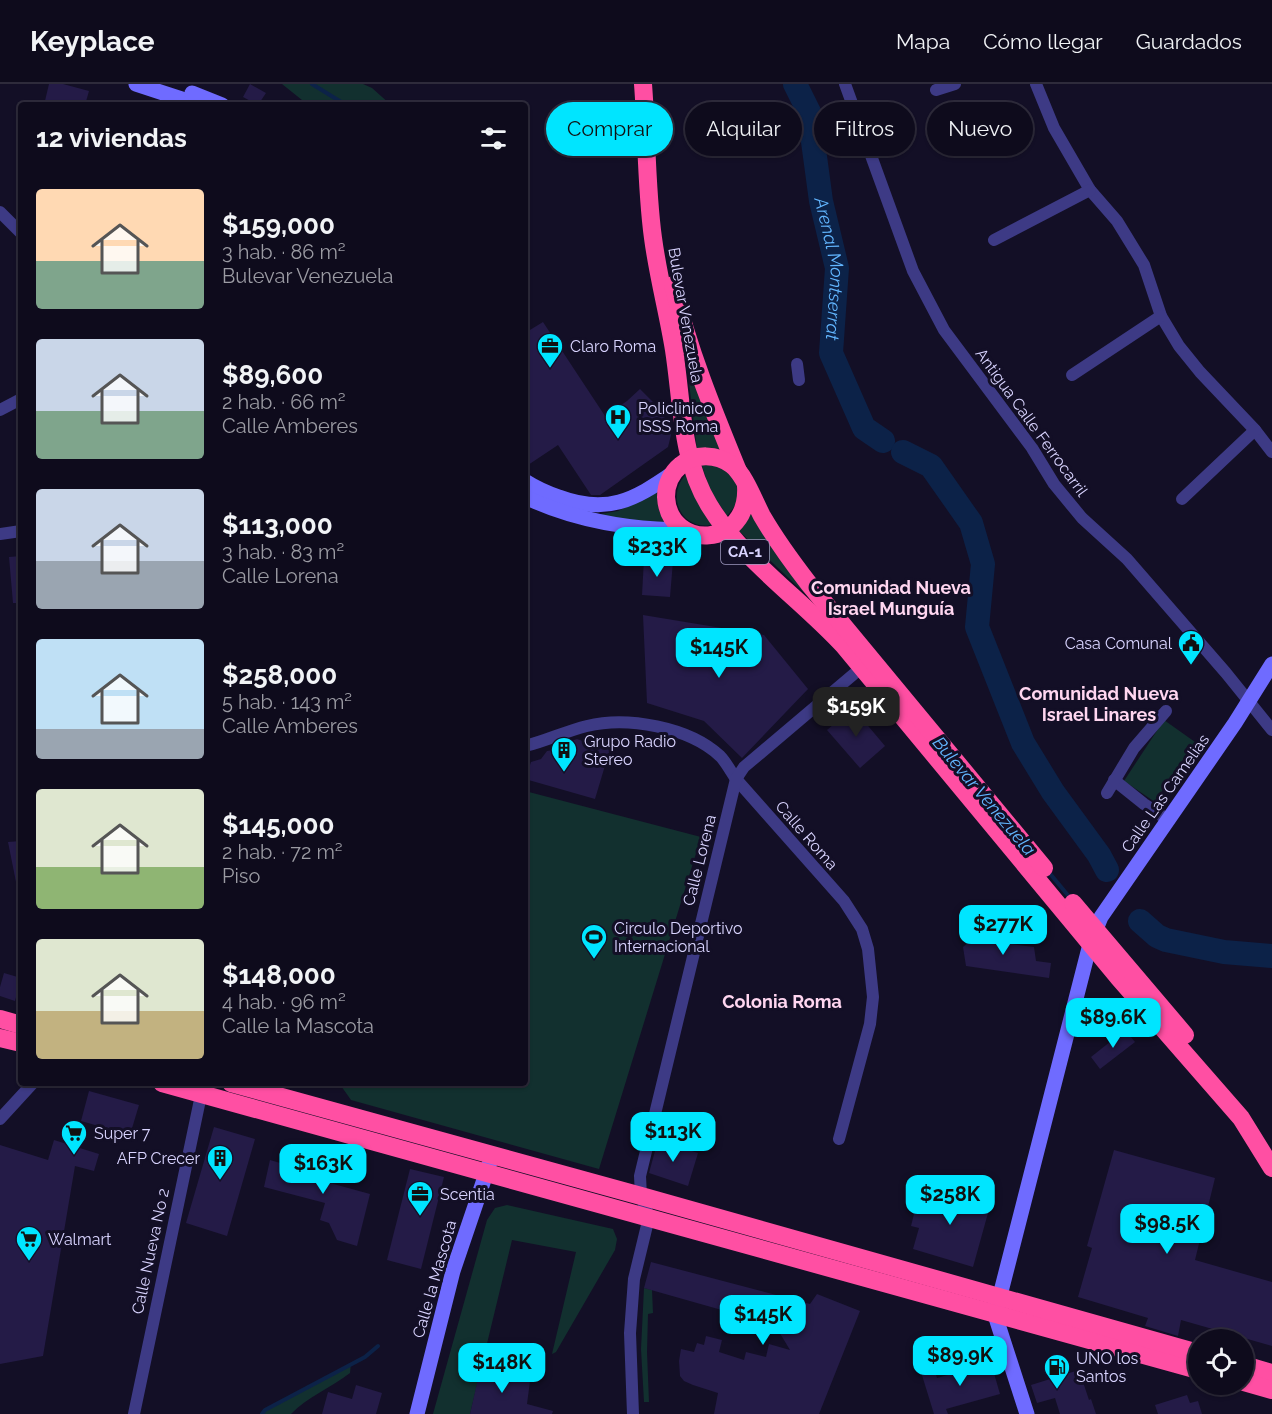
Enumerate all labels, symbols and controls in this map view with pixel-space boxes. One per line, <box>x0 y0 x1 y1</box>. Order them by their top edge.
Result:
text: Keyplace <box>30 25 155 58</box>
text: Mapa <box>896 29 950 54</box>
text: Cómo llegar <box>983 29 1103 54</box>
text: Guardados <box>1136 29 1242 54</box>
chip: Comprar <box>546 102 673 156</box>
chip: Alquilar <box>685 102 802 156</box>
chip: Filtros <box>814 102 915 156</box>
chip: Nuevo <box>927 102 1033 156</box>
icon: filters <box>477 122 510 155</box>
text: 12 viviendas <box>36 123 187 153</box>
water label: Arenal Montserrat <box>810 194 848 341</box>
text: $159,000 <box>222 210 335 240</box>
icon: home <box>84 213 156 285</box>
text: 3 hab. · 86 m² <box>222 240 346 264</box>
street label: Bulevar Venezuela <box>664 246 707 384</box>
text: Bulevar Venezuela <box>222 264 393 288</box>
office icon: Claro Roma <box>535 331 565 369</box>
place label: Claro Roma <box>570 337 656 356</box>
street label: Antigua Calle Ferrocarril <box>971 345 1092 501</box>
text: $89,600 <box>222 360 323 390</box>
icon: home <box>84 363 156 435</box>
text: 2 hab. · 66 m² <box>222 390 346 414</box>
place label: Policlinico ISSS Roma <box>638 399 718 436</box>
hospital icon: Policlinico ISSS Roma <box>603 402 633 440</box>
text: Calle Amberes <box>222 414 358 438</box>
text: $113,000 <box>222 510 333 540</box>
icon: home <box>84 513 156 585</box>
pin: $233K <box>615 527 699 578</box>
text: $233K <box>627 534 687 558</box>
text: 3 hab. · 83 m² <box>222 540 344 564</box>
road number: CA-1 <box>721 540 769 564</box>
text: Calle Lorena <box>222 564 339 588</box>
district label: Comunidad Nueva Israel Munguía <box>811 577 971 619</box>
pin: $145K <box>677 628 761 679</box>
public building icon: Casa Comunal <box>1176 628 1206 666</box>
place label: Casa Comunal <box>1065 634 1173 653</box>
text: $145K <box>690 635 748 659</box>
text: $258,000 <box>222 660 337 690</box>
icon: home <box>84 663 156 735</box>
district label: Comunidad Nueva Israel Linares <box>1019 683 1179 725</box>
pin: $159K <box>814 687 898 738</box>
text: 5 hab. · 143 m² <box>222 690 352 714</box>
text: $159K <box>827 694 885 718</box>
text: Calle Amberes <box>222 714 358 738</box>
street label: Calle Las Camelias <box>1118 730 1213 856</box>
place label: Grupo Radio Stereo <box>584 732 676 769</box>
water label: Bulevar Venezuela <box>929 732 1040 860</box>
building icon: Grupo Radio Stereo <box>549 735 579 773</box>
street label: Calle Roma <box>772 797 842 874</box>
text: $145,000 <box>222 810 335 840</box>
icon: home <box>84 813 156 885</box>
street label: Calle Lorena <box>679 813 720 908</box>
text: 2 hab. · 72 m² <box>222 840 343 864</box>
text: Piso <box>222 864 260 888</box>
pin: $277K <box>961 905 1045 956</box>
text: $277K <box>973 912 1033 936</box>
place label: Circulo Deportivo Internacional <box>614 919 743 956</box>
sports icon: Circulo Deportivo Internacional <box>579 922 609 960</box>
text: $148,000 <box>222 960 336 990</box>
icon: home <box>84 963 156 1035</box>
text: 4 hab. · 96 m² <box>222 990 346 1014</box>
district label: Colonia Roma <box>722 991 842 1012</box>
pin: $89.6K <box>1064 998 1162 1049</box>
text: $89.6K <box>1080 1005 1146 1029</box>
text: Calle la Mascota <box>222 1014 374 1038</box>
pin: $113K <box>631 1112 715 1163</box>
supermarket icon: Super 7 <box>59 1118 89 1156</box>
text: $113K <box>645 1119 701 1143</box>
place label: Super 7 <box>94 1124 151 1143</box>
building icon: AFP Crecer <box>205 1143 235 1181</box>
pin: $163K <box>281 1144 365 1195</box>
place label: AFP Crecer <box>117 1149 200 1168</box>
text: $163K <box>293 1151 353 1175</box>
pin: $258K <box>908 1175 992 1226</box>
office icon: Scentia <box>405 1179 435 1217</box>
text: $258K <box>920 1182 980 1206</box>
place label: Scentia <box>440 1185 495 1204</box>
street label: Calle Nueva No 2 <box>128 1186 173 1316</box>
pin: $98.5K <box>1118 1204 1216 1255</box>
text: $98.5K <box>1134 1211 1200 1235</box>
street label: Calle la Mascota <box>409 1218 460 1340</box>
supermarket icon: Walmart <box>14 1224 44 1262</box>
place label: Walmart <box>48 1230 112 1249</box>
pin: $145K <box>721 1295 805 1346</box>
text: $145K <box>734 1302 792 1326</box>
map controls <box>1188 1329 1254 1395</box>
button: locate <box>1188 1329 1254 1395</box>
pin: $89.9K <box>911 1336 1009 1387</box>
pin: $148K <box>460 1343 544 1394</box>
text: $89.9K <box>927 1343 993 1367</box>
place label: UNO los Santos <box>1076 1349 1138 1386</box>
text: $148K <box>472 1350 532 1374</box>
fuel station icon: UNO los Santos <box>1042 1352 1072 1390</box>

